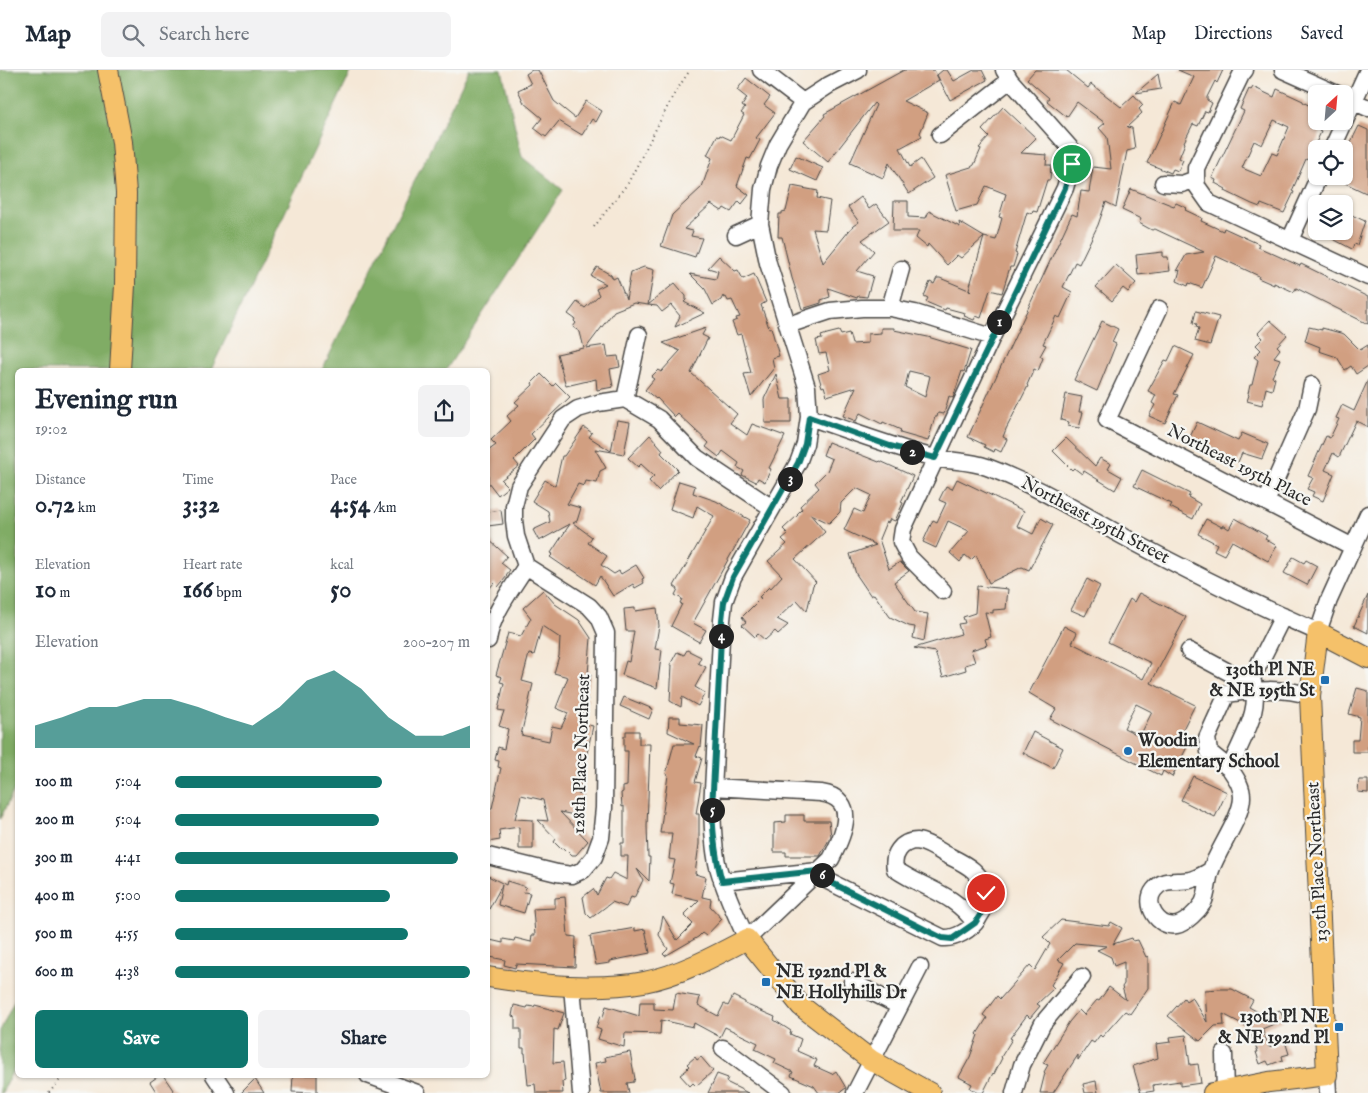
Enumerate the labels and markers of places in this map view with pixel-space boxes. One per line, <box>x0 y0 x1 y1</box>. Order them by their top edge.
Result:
pin <box>1051 143 1093 185</box>
pin: 1 <box>986 310 1012 334</box>
pin: 2 <box>900 440 924 464</box>
pin: 3 <box>778 466 802 492</box>
pin: 4 <box>708 624 734 648</box>
place label: 130th Pl NE & NE 195th St <box>1209 659 1316 703</box>
marker: 130th Pl NE & NE 195th St <box>1319 674 1331 686</box>
place label: Woodin Elementary School <box>1137 730 1280 774</box>
marker: Woodin Elementary School <box>1122 745 1134 757</box>
pin: 5 <box>700 798 724 822</box>
pin: 6 <box>810 862 834 888</box>
pin <box>965 872 1007 914</box>
place label: NE 192nd Pl & NE Hollyhills Dr <box>775 961 907 1005</box>
marker: NE 192nd Pl & NE Hollyhills Dr <box>760 976 772 988</box>
place label: 130th Pl NE & NE 192nd Pl <box>1218 1006 1330 1050</box>
marker: 130th Pl NE & NE 192nd Pl <box>1333 1021 1345 1033</box>

